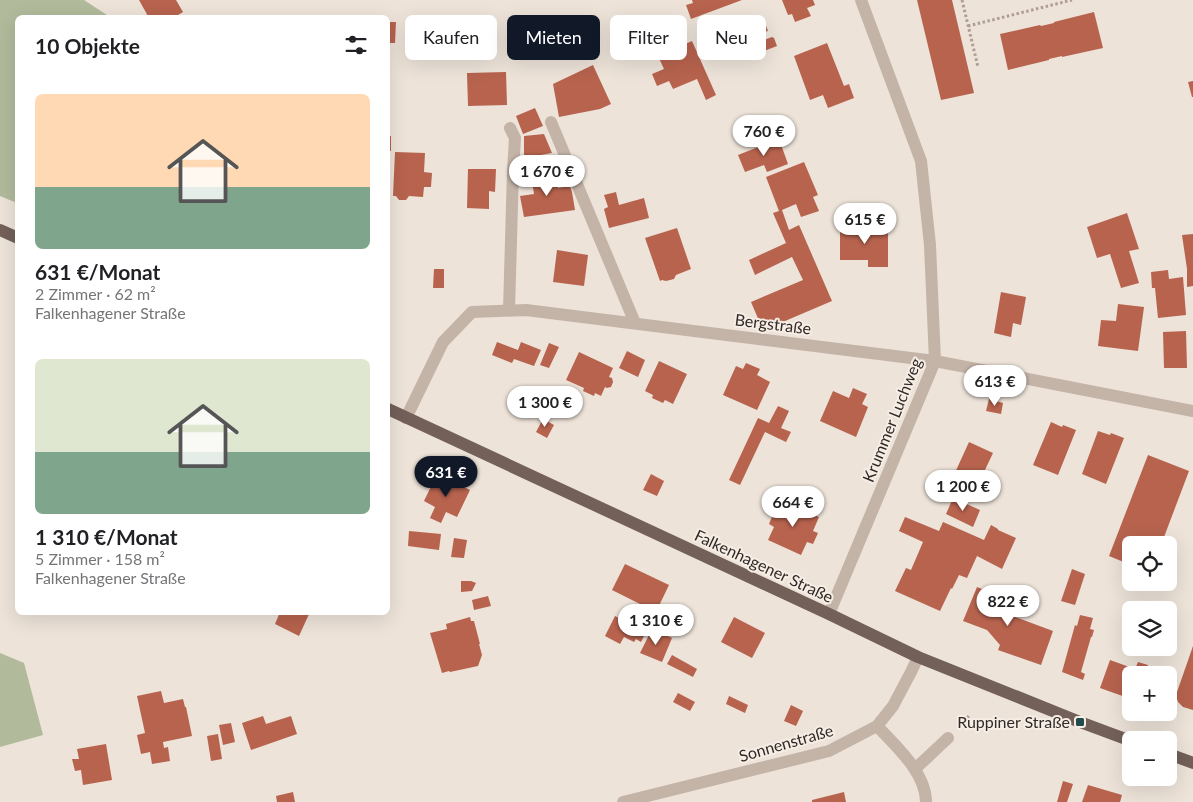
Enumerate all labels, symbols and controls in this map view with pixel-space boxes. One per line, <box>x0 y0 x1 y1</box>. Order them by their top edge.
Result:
chip: Kaufen <box>405 15 497 60</box>
chip: Mieten <box>507 15 600 60</box>
chip: Filter <box>610 15 687 60</box>
chip: Neu <box>697 15 766 60</box>
icon: filters <box>342 31 370 59</box>
text: 10 Objekte <box>35 33 140 58</box>
pin: 760 € <box>729 114 799 157</box>
text: 760 € <box>743 121 785 140</box>
icon: home <box>158 126 248 216</box>
pin: 1 670 € <box>501 154 593 197</box>
text: 1 670 € <box>520 161 574 180</box>
pin: 615 € <box>830 202 900 245</box>
text: 615 € <box>844 209 886 228</box>
text: 631 €/Monat <box>35 259 160 284</box>
text: 2 Zimmer · 62 m² <box>35 284 156 303</box>
text: Falkenhagener Straße <box>35 303 186 322</box>
street label: Bergstraße <box>734 309 812 338</box>
street label: Krummer Luchweg <box>858 355 925 485</box>
pin: 613 € <box>960 364 1030 407</box>
text: 613 € <box>974 371 1016 390</box>
pin: 1 300 € <box>499 386 591 428</box>
icon: home <box>158 391 248 481</box>
text: 1 300 € <box>518 392 572 411</box>
pin: 631 € <box>411 456 481 498</box>
text: 631 € <box>425 462 467 481</box>
pin: 1 200 € <box>917 470 1009 512</box>
text: 1 200 € <box>936 476 990 495</box>
pin: 664 € <box>758 486 828 528</box>
text: 664 € <box>772 492 814 511</box>
text: 1 310 €/Monat <box>35 524 178 549</box>
street label: Falkenhagener Straße <box>692 525 836 606</box>
map controls <box>1122 536 1177 786</box>
button: locate <box>1122 536 1177 591</box>
text: 5 Zimmer · 158 m² <box>35 549 165 568</box>
text: Falkenhagener Straße <box>35 568 186 587</box>
pin: 822 € <box>973 584 1043 627</box>
text: 822 € <box>987 591 1029 610</box>
button: layers <box>1122 601 1177 656</box>
pin: 1 310 € <box>610 604 702 646</box>
text: 1 310 € <box>629 610 683 629</box>
button: + <box>1122 666 1177 721</box>
place label: Ruppiner Straße <box>957 712 1070 731</box>
marker: Ruppiner Straße <box>1074 716 1086 728</box>
street label: Sonnenstraße <box>737 720 835 765</box>
button: − <box>1122 731 1177 786</box>

